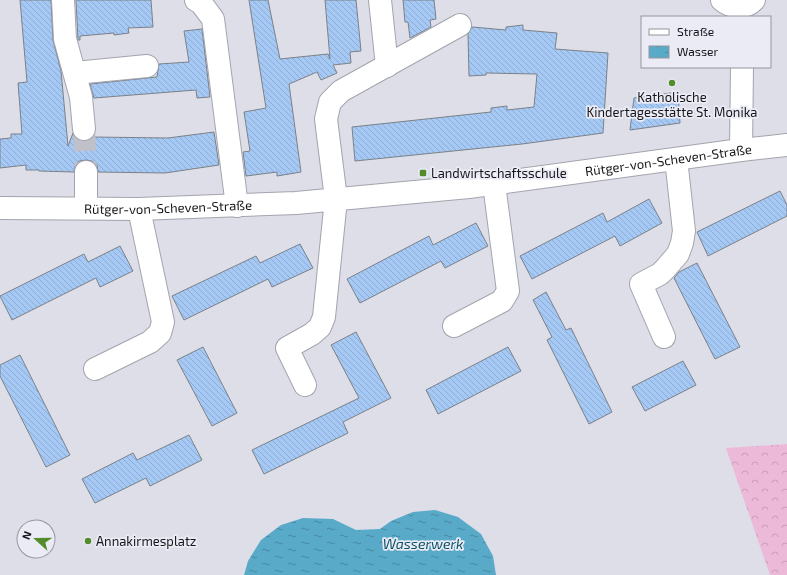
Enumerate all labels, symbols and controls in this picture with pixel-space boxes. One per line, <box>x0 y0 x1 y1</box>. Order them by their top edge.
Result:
legend <box>641 16 771 68</box>
text: Straße <box>677 24 714 38</box>
text: Wasser <box>677 44 718 58</box>
marker: Katholische Kindertagesstätte St. Monika <box>667 78 677 88</box>
place label: Katholische Kindertagesstätte St. Monika <box>587 89 757 120</box>
street label: Rütger-von-Scheven-Straße <box>584 141 752 179</box>
place label: Landwirtschaftsschule <box>431 165 567 181</box>
marker: Landwirtschaftsschule <box>418 168 428 178</box>
street label: Rütger-von-Scheven-Straße <box>84 197 252 217</box>
north arrow <box>16 519 56 559</box>
text: N <box>19 529 34 541</box>
place label: Annakirmesplatz <box>96 533 196 549</box>
water label: Wasserwerk <box>383 535 463 552</box>
marker: Annakirmesplatz <box>83 536 93 546</box>

